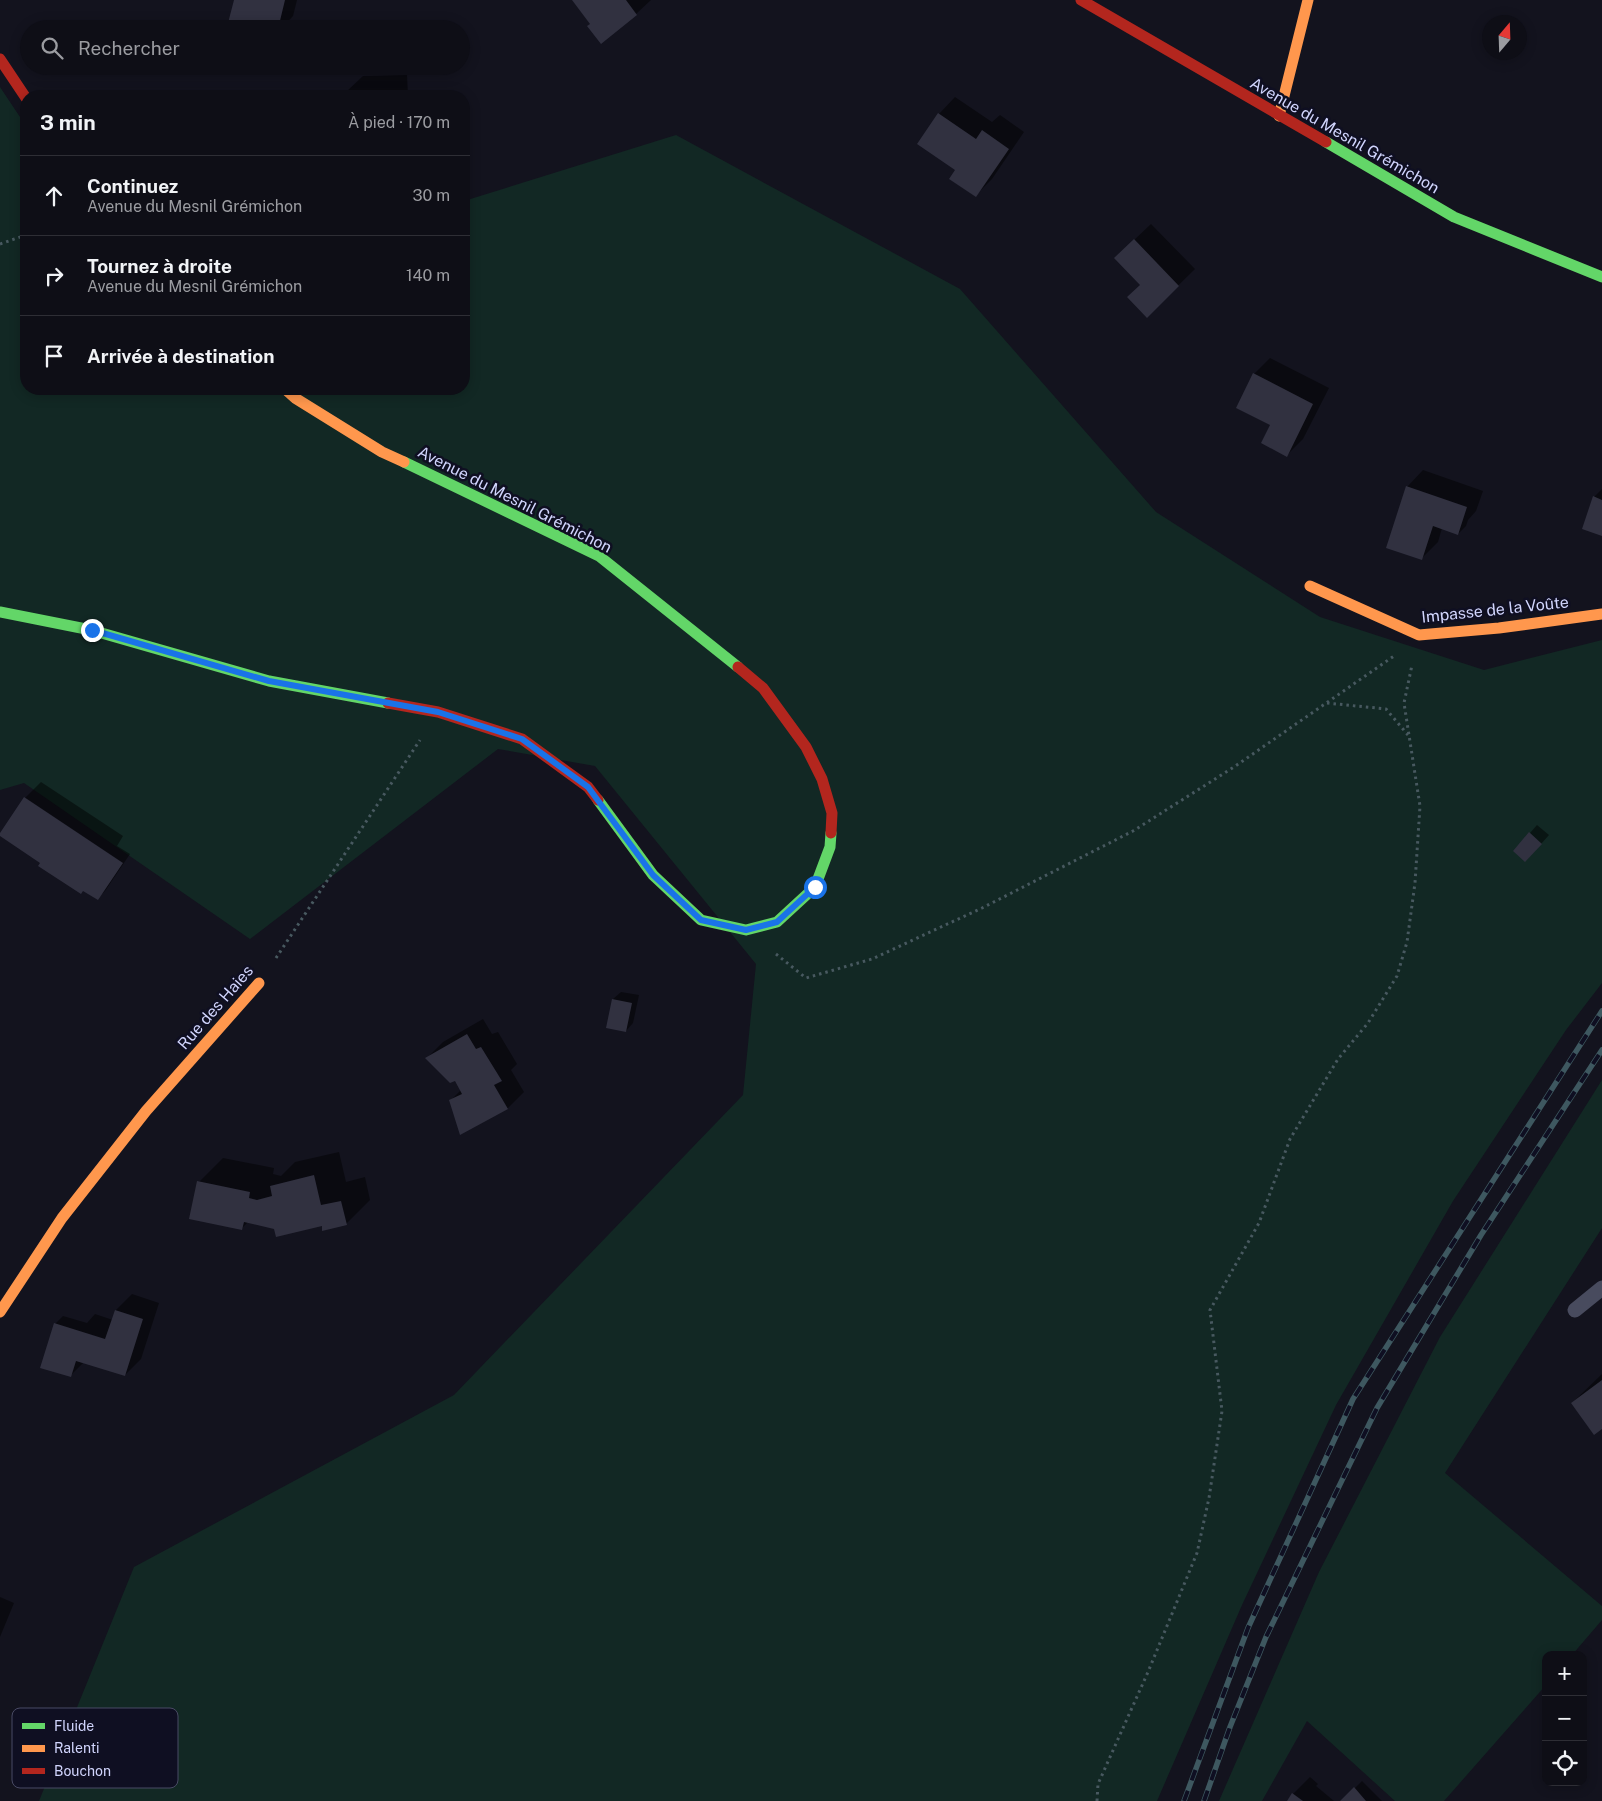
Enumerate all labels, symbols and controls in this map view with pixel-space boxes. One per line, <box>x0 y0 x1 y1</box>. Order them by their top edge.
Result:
north arrow <box>1482 15 1527 60</box>
search box <box>20 20 470 75</box>
icon: search <box>38 34 66 62</box>
text: Rechercher <box>78 37 180 59</box>
street label: Avenue du Mesnil Grémichon <box>1247 73 1443 197</box>
text: 3 min <box>40 110 96 135</box>
text: À pied · 170 m <box>348 113 450 132</box>
text: Continuez <box>87 175 178 197</box>
icon: ahead <box>40 182 68 210</box>
text: 30 m <box>413 186 450 205</box>
text: Avenue du Mesnil Grémichon <box>87 197 302 216</box>
text: Tournez à droite <box>87 255 232 277</box>
icon: right <box>40 262 68 290</box>
text: 140 m <box>406 266 450 285</box>
text: Avenue du Mesnil Grémichon <box>87 277 302 296</box>
icon: arrive <box>40 342 68 370</box>
text: Arrivée à destination <box>87 345 275 367</box>
street label: Avenue du Mesnil Grémichon <box>415 442 615 557</box>
street label: Impasse de la Voûte <box>1420 592 1570 627</box>
route end <box>81 619 104 642</box>
route start <box>804 876 827 899</box>
street label: Rue des Haies <box>174 961 257 1053</box>
map controls <box>1542 1651 1587 1786</box>
button: + <box>1542 1651 1587 1696</box>
button: − <box>1542 1696 1587 1741</box>
legend <box>12 1708 178 1788</box>
text: Fluide <box>54 1718 94 1734</box>
text: Ralenti <box>54 1740 100 1756</box>
button: locate <box>1542 1741 1587 1786</box>
text: Bouchon <box>54 1763 111 1779</box>

